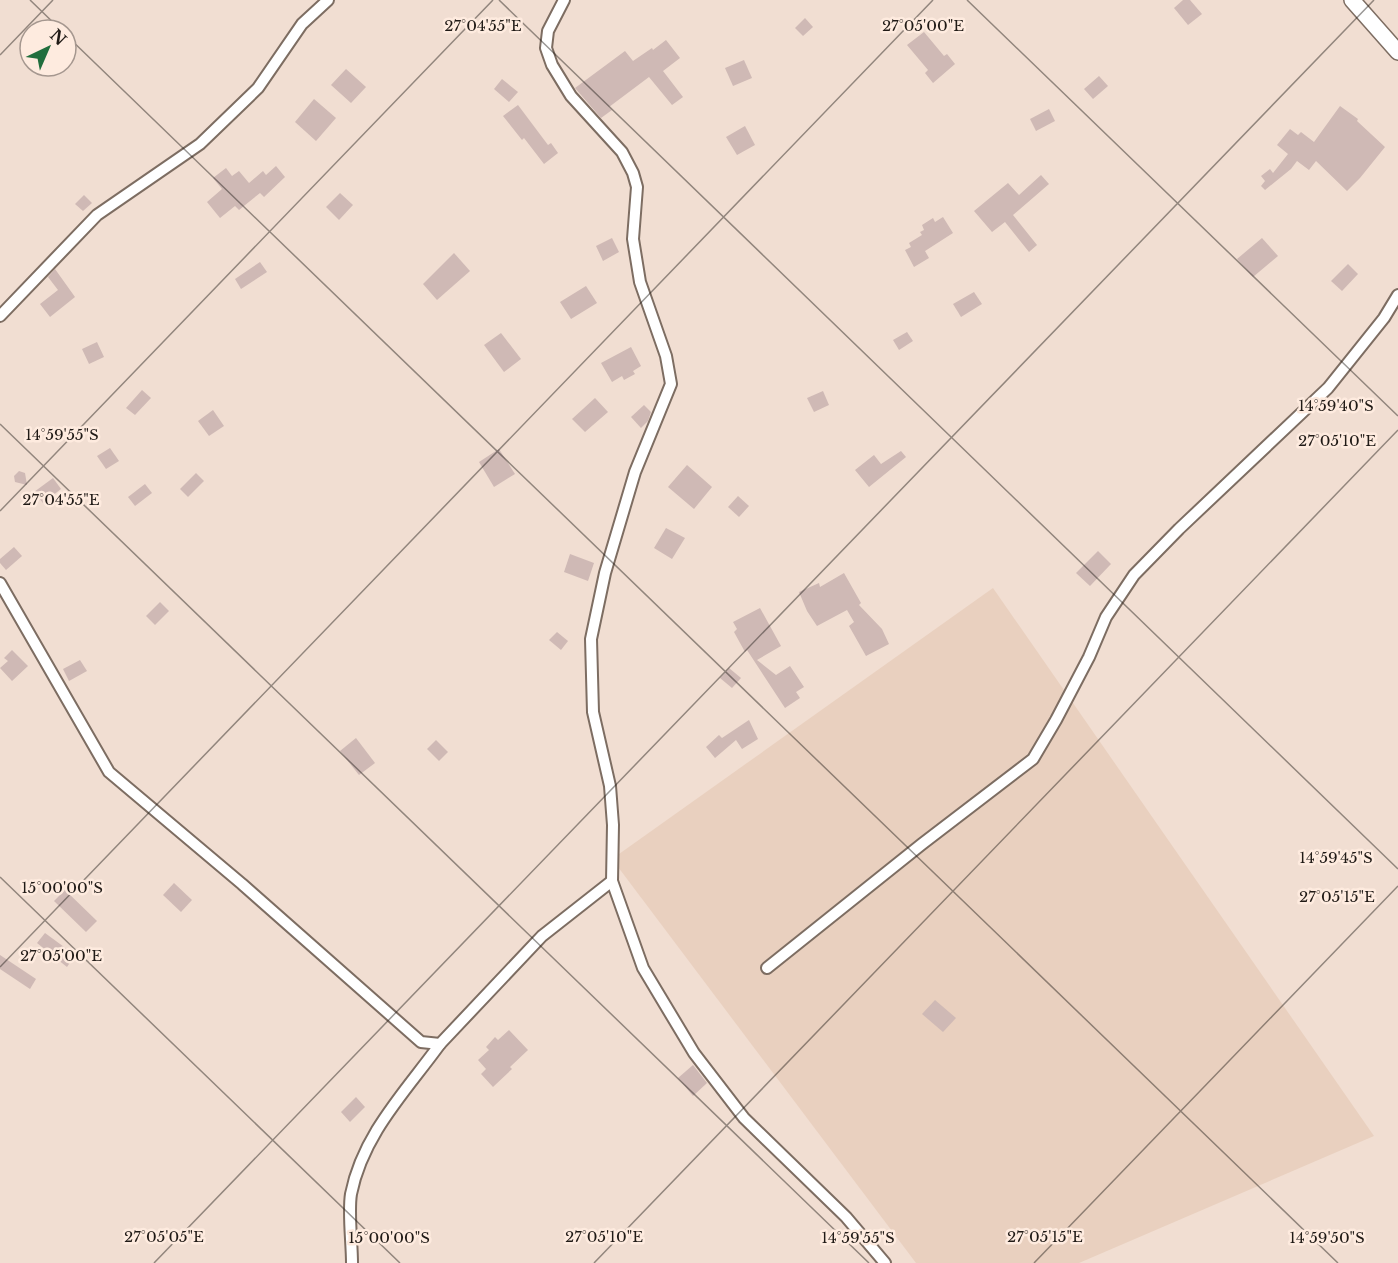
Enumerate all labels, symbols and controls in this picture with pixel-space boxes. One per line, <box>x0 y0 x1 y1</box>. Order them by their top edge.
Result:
text: 27°04'55"E <box>444 16 522 35</box>
text: 27°05'00"E <box>882 16 964 35</box>
north arrow <box>18 18 78 78</box>
text: N <box>46 25 71 50</box>
text: 14°59'40"S <box>1298 396 1374 415</box>
text: 14°59'55"S <box>25 425 99 444</box>
text: 27°05'10"E <box>1298 431 1376 450</box>
text: 27°04'55"E <box>22 490 100 509</box>
text: 14°59'45"S <box>1299 848 1373 867</box>
text: 15°00'00"S <box>21 878 103 897</box>
text: 27°05'15"E <box>1299 887 1375 906</box>
text: 27°05'00"E <box>20 946 102 965</box>
text: 27°05'05"E <box>124 1227 204 1246</box>
text: 27°05'10"E <box>565 1227 643 1246</box>
text: 27°05'15"E <box>1007 1227 1083 1246</box>
text: 15°00'00"S <box>348 1228 430 1247</box>
text: 14°59'55"S <box>821 1228 895 1247</box>
text: 14°59'50"S <box>1289 1228 1365 1247</box>

